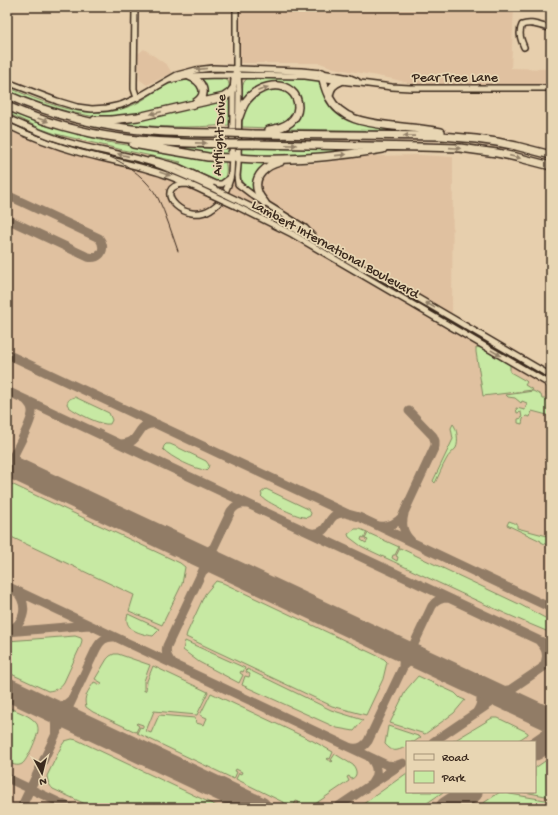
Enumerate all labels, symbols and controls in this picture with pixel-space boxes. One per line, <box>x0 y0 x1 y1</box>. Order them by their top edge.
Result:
one-way arrow <box>195 66 207 73</box>
street label: Pear Tree Lane <box>411 70 499 87</box>
one-way arrow <box>258 85 270 91</box>
street label: Airflight Drive <box>210 93 231 176</box>
one-way arrow <box>149 111 162 117</box>
one-way arrow <box>38 117 50 123</box>
one-way arrow <box>403 132 415 139</box>
one-way arrow <box>195 140 208 146</box>
one-way arrow <box>285 141 297 148</box>
one-way arrow <box>449 145 461 152</box>
one-way arrow <box>335 151 347 158</box>
one-way arrow <box>117 152 129 158</box>
one-way arrow <box>509 154 521 160</box>
one-way arrow <box>159 172 171 178</box>
street label: Lambert International Boulevard <box>248 197 423 304</box>
one-way arrow <box>425 301 435 309</box>
one-way arrow <box>490 349 502 356</box>
legend <box>406 741 536 793</box>
text: Road <box>442 752 469 766</box>
north arrow <box>22 753 62 793</box>
text: Park <box>441 772 467 786</box>
text: N <box>39 775 47 787</box>

